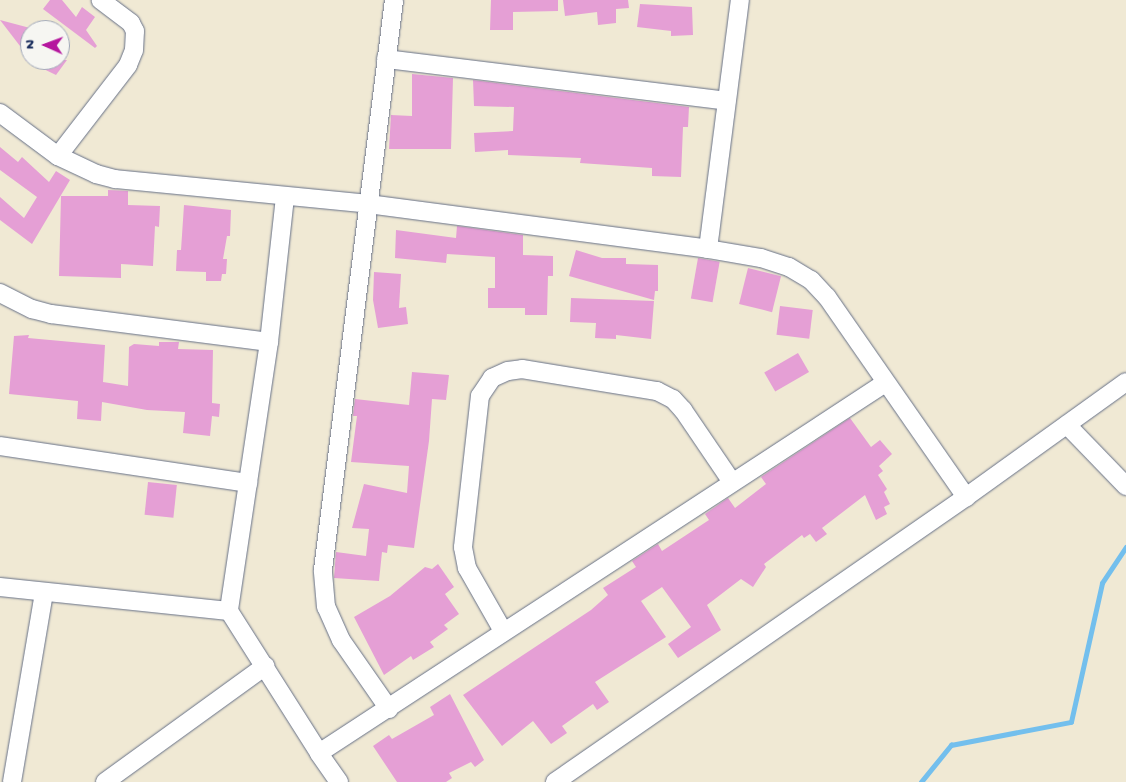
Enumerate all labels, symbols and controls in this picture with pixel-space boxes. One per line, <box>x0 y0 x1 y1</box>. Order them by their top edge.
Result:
north arrow <box>20 20 70 70</box>
text: N <box>22 40 39 49</box>

